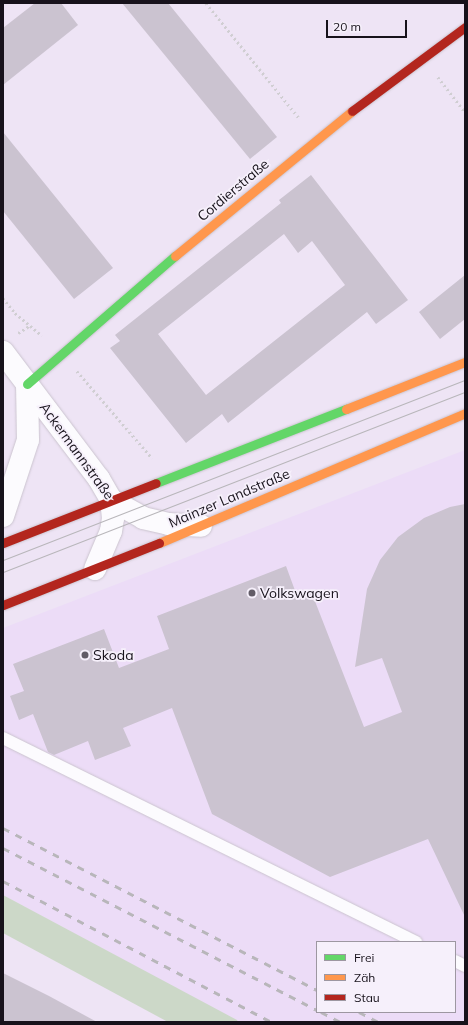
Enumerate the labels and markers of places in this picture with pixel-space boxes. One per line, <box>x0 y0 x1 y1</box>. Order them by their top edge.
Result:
place label: Volkswagen <box>260 585 339 601</box>
marker: Volkswagen <box>247 588 257 598</box>
place label: Skoda <box>93 647 134 663</box>
marker: Skoda <box>80 650 90 660</box>

